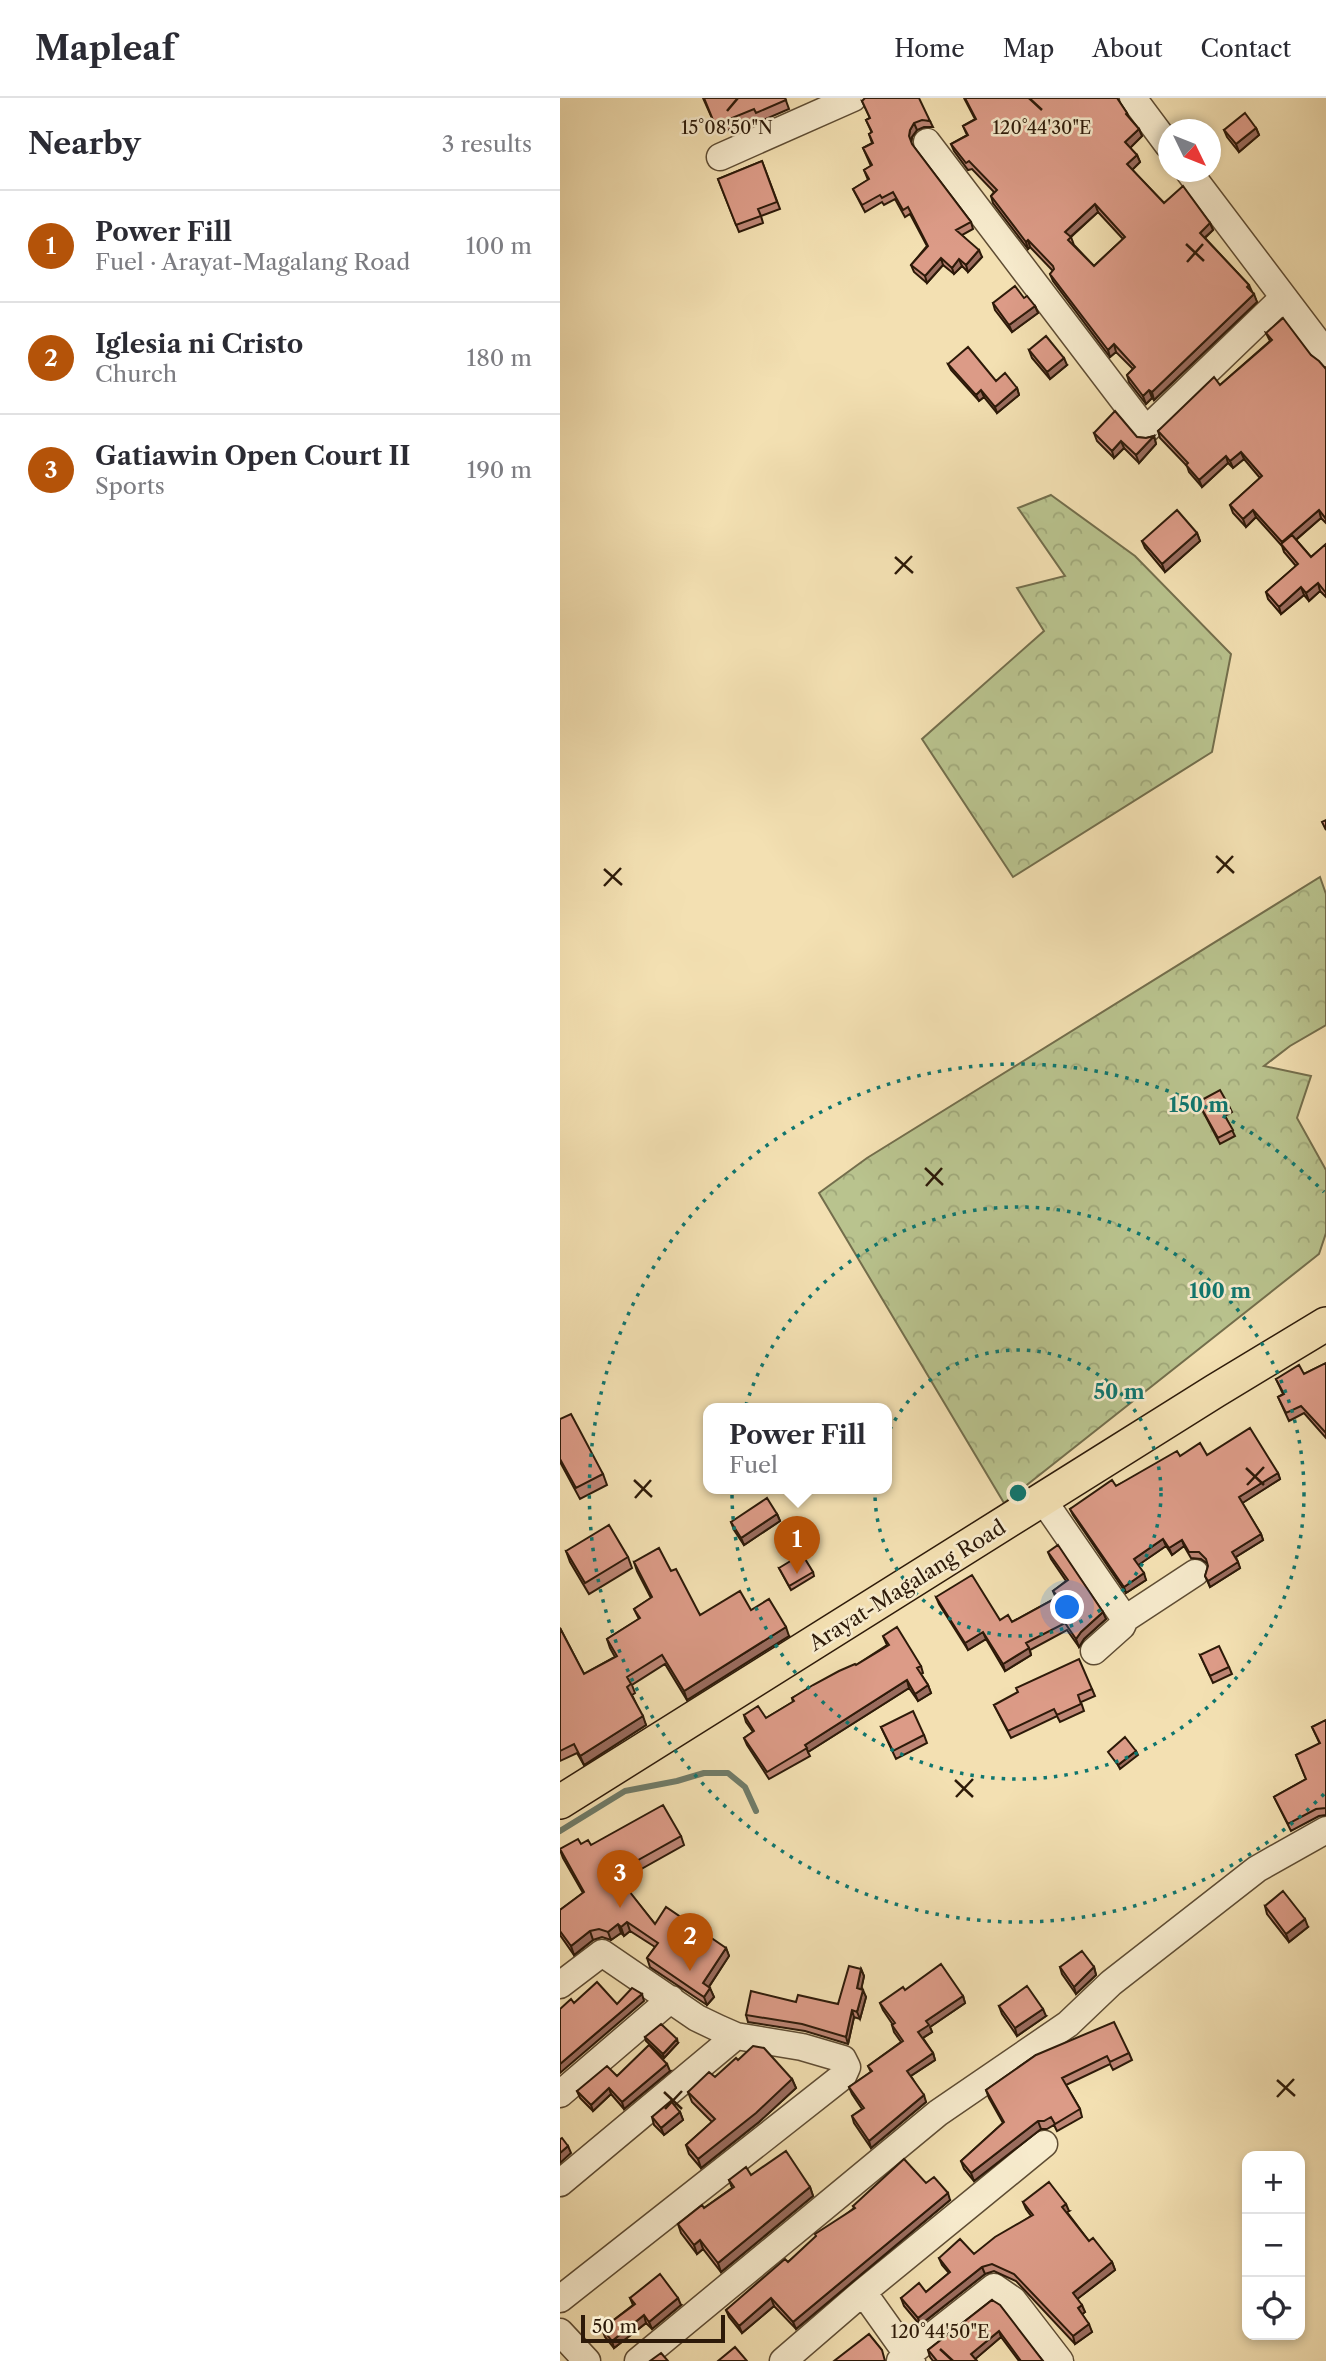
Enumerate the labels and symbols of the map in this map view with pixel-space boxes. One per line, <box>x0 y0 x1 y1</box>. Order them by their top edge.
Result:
text: 15°08'50"N <box>681 117 773 139</box>
text: 120°44'30"E <box>993 117 1091 139</box>
north arrow <box>1158 119 1221 182</box>
text: 150 m <box>1169 1092 1229 1117</box>
text: 100 m <box>1189 1278 1251 1303</box>
text: 50 m <box>1093 1379 1145 1404</box>
centre of rings <box>1006 1481 1030 1505</box>
street label: Arayat-Magalang Road <box>803 1514 1010 1656</box>
pin: 1 <box>774 1516 820 1574</box>
your location <box>1050 1590 1084 1624</box>
pin: 3 <box>597 1850 643 1908</box>
pin: 2 <box>667 1913 713 1971</box>
scale bar <box>581 2312 724 2344</box>
text: 120°44'50"E <box>891 2321 989 2343</box>

